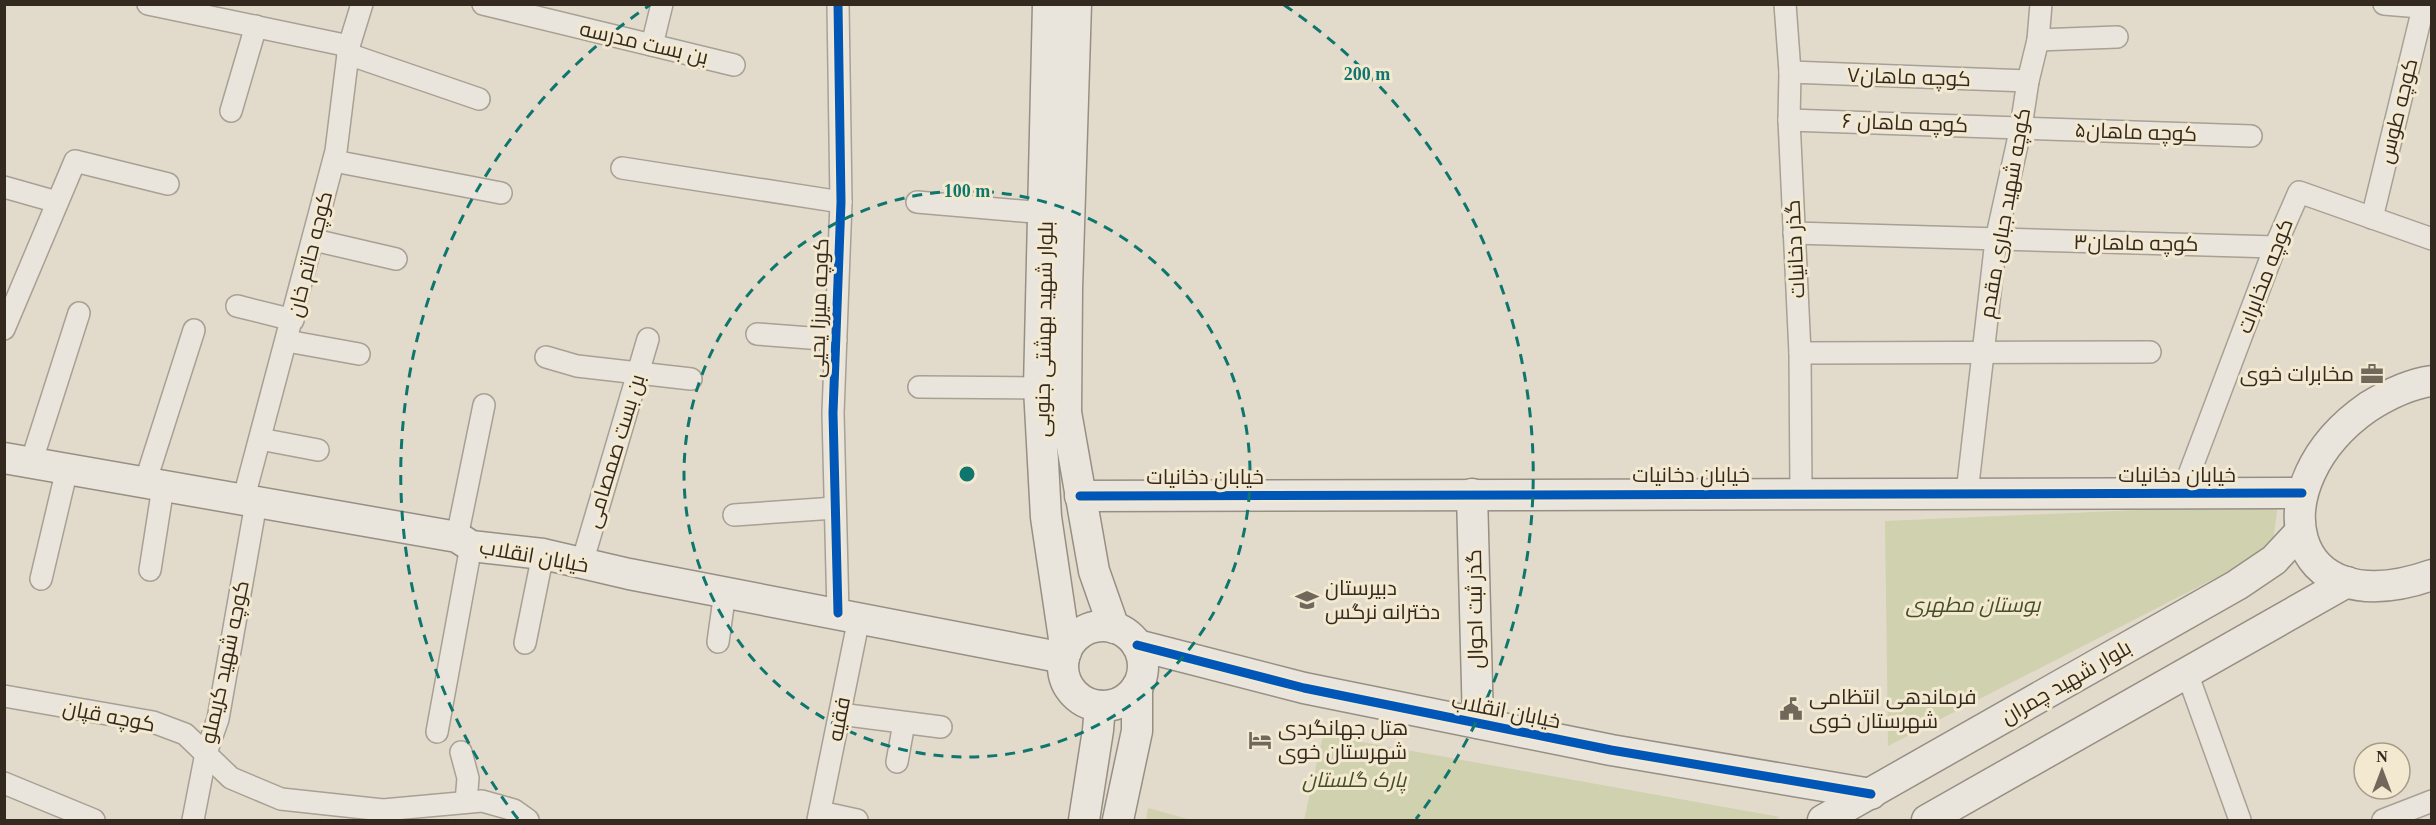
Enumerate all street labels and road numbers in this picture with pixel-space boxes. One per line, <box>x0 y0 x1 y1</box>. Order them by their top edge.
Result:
street label: بن بست مدرسه <box>577 17 711 70</box>
street label: کوچه طوس <box>2373 56 2425 167</box>
street label: کوچه ماهان۷ <box>1847 63 1971 93</box>
street label: کوچه شهید جباری مقدم <box>1975 106 2037 320</box>
street label: کوچه ماهان ۶ <box>1841 109 1968 139</box>
street label: کوچه ماهان۵ <box>2074 118 2198 148</box>
street label: کوچه حاتم خان <box>283 189 339 320</box>
street label: گذر دخانیات <box>1780 199 1810 299</box>
street label: کوچه مخابرات <box>2232 215 2300 337</box>
street label: بلوار شهید بهشتی جنوبی <box>1030 221 1059 437</box>
street label: کوچه ماهان۳ <box>2073 230 2199 258</box>
street label: کوچه میرزا یحیی <box>805 238 835 378</box>
street label: بن بست صمصامی <box>580 371 651 531</box>
street label: خیابان دخانیات <box>1632 463 1750 488</box>
street label: خیابان دخانیات <box>2118 463 2236 488</box>
street label: خیابان دخانیات <box>1146 465 1264 490</box>
street label: خیابان انقلاب <box>477 535 590 578</box>
street label: گذر ثبت احوال <box>1462 549 1489 669</box>
street label: کوچه شهید کریملو <box>196 578 256 746</box>
street label: بلوار شهید چمران <box>1997 635 2136 731</box>
street label: خیابان انقلاب <box>1449 689 1562 734</box>
street label: کوچه قپان <box>60 695 157 739</box>
street label: فقیه <box>823 695 855 743</box>

